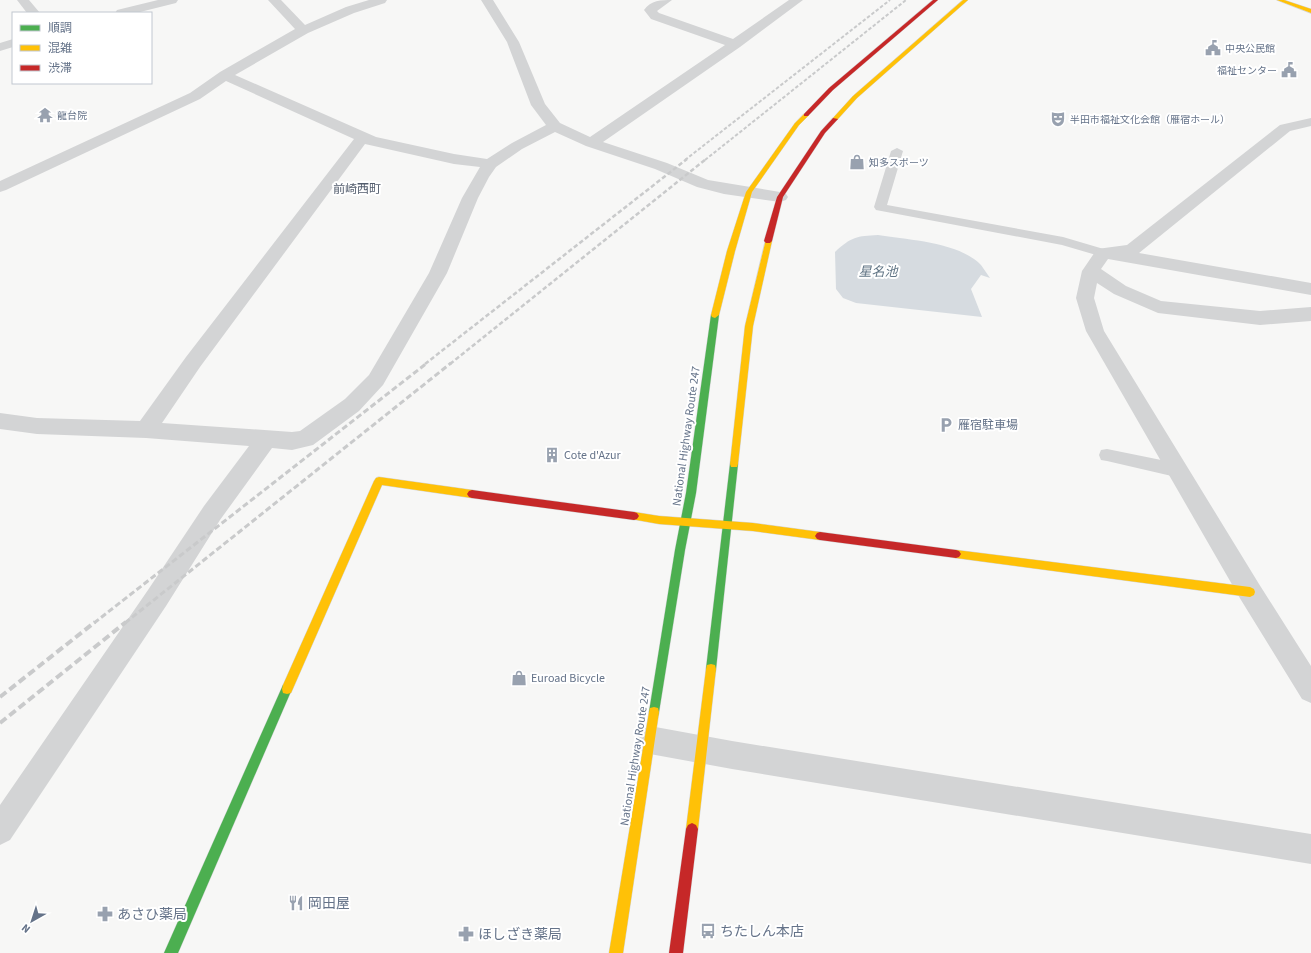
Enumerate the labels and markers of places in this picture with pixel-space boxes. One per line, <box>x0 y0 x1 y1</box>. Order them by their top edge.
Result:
public building icon: 中央公民館 <box>1204 39 1222 57</box>
place label: 中央公民館 <box>1225 42 1275 56</box>
public building icon: 福祉センター <box>1280 61 1298 79</box>
place label: 福祉センター <box>1217 64 1277 78</box>
temple icon: 龍台院 <box>36 106 54 124</box>
place label: 龍台院 <box>57 109 87 123</box>
theatre icon: 半田市福祉文化会館（雁宿ホール） <box>1049 110 1067 128</box>
place label: 半田市福祉文化会館（雁宿ホール） <box>1070 113 1230 127</box>
shop icon: 知多スポーツ <box>848 153 866 171</box>
place label: 知多スポーツ <box>869 156 929 170</box>
parking icon: 雁宿駐車場 <box>937 416 955 434</box>
place label: 雁宿駐車場 <box>958 417 1018 434</box>
building icon: Cote d'Azur <box>543 446 561 464</box>
place label: Cote d'Azur <box>564 447 621 464</box>
shop icon: Euroad Bicycle <box>510 669 528 687</box>
place label: Euroad Bicycle <box>531 670 605 687</box>
restaurant icon: 岡田屋 <box>287 894 305 912</box>
place label: 岡田屋 <box>308 894 350 914</box>
pharmacy icon: あさひ薬局 <box>96 905 114 923</box>
place label: あさひ薬局 <box>117 905 187 925</box>
bus stop icon: ちたしん本店 <box>699 922 717 940</box>
place label: ちたしん本店 <box>720 922 804 942</box>
pharmacy icon: ほしざき薬局 <box>457 925 475 943</box>
place label: ほしざき薬局 <box>478 925 562 945</box>

